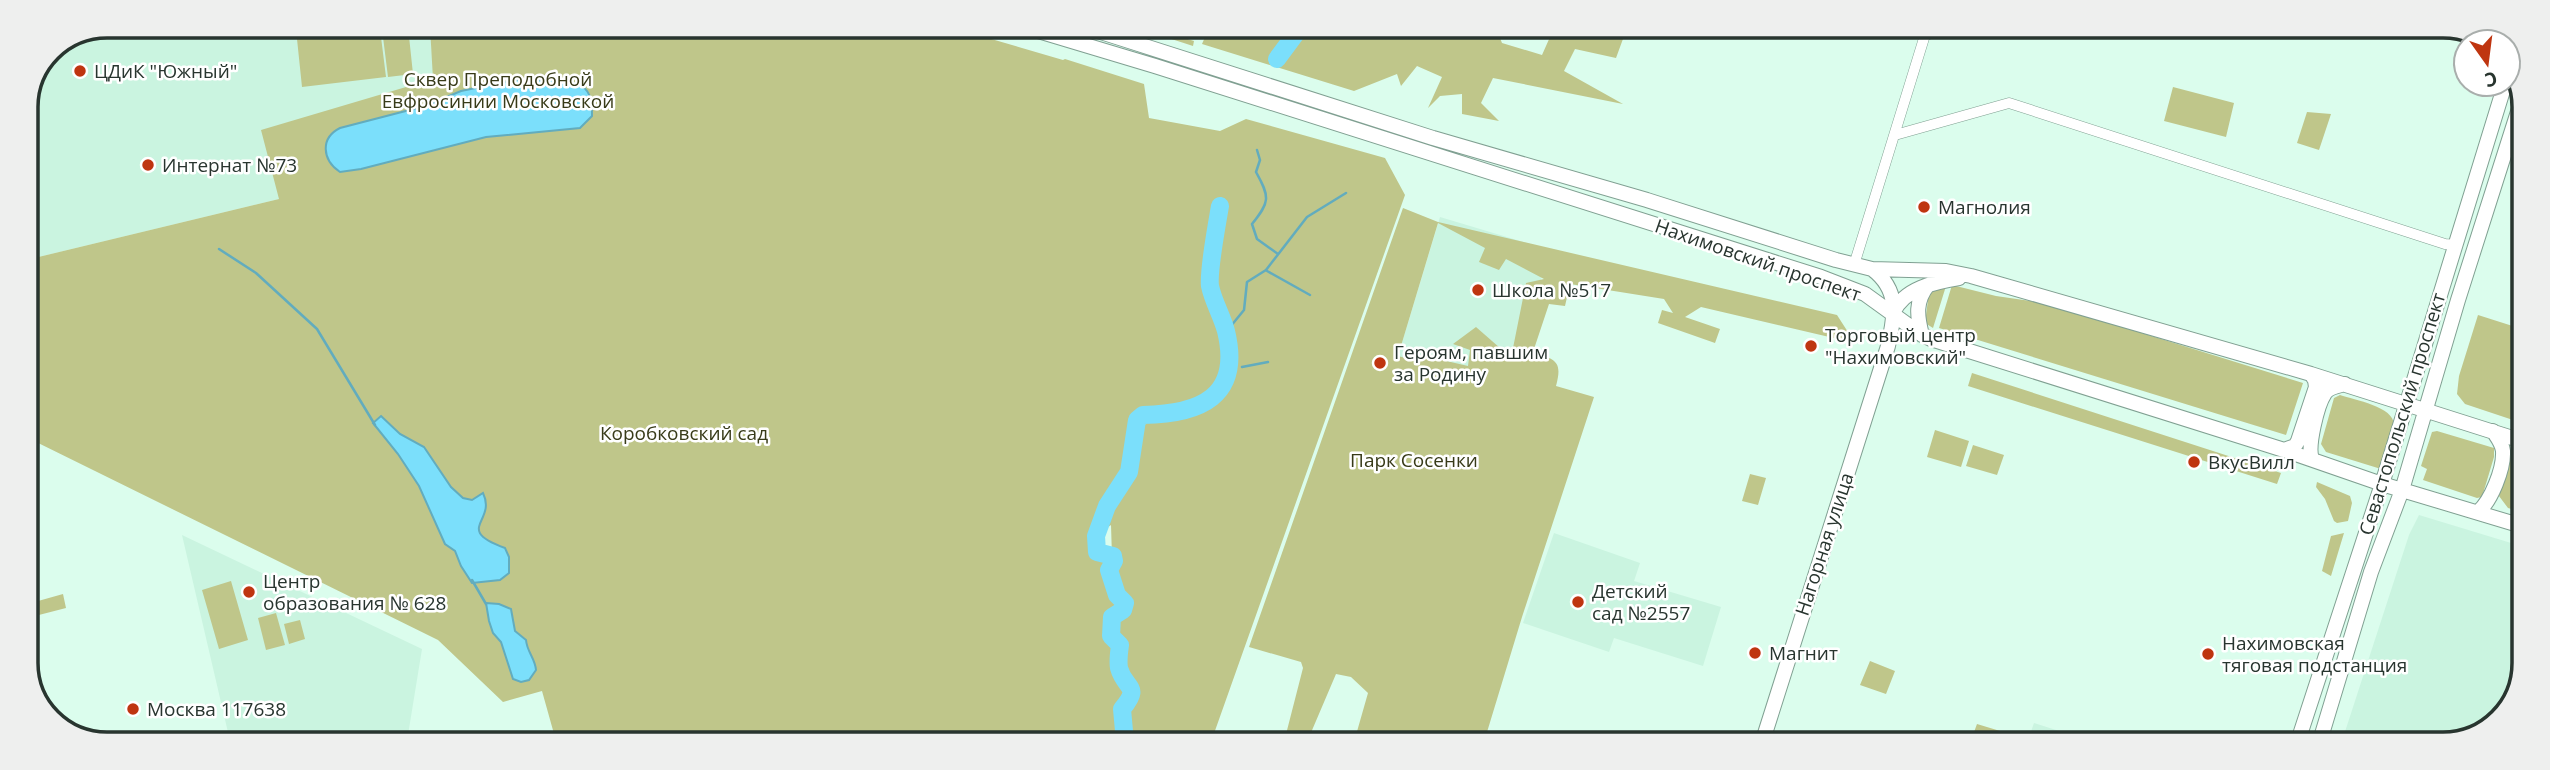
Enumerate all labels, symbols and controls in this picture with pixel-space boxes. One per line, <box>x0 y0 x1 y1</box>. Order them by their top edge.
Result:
north arrow <box>2452 28 2522 98</box>
place label: ЦДиК "Южный" <box>94 58 237 84</box>
marker: ЦДиК "Южный" <box>72 63 88 79</box>
text: С <box>2482 65 2500 94</box>
park label: Сквер Преподобной Евфросинии Московской <box>382 66 614 114</box>
place label: Интернат №73 <box>162 152 297 178</box>
marker: Интернат №73 <box>140 157 156 173</box>
place label: Магнолия <box>1938 194 2031 220</box>
marker: Магнолия <box>1916 199 1932 215</box>
street label: Нахимовский проспект <box>1652 213 1864 307</box>
place label: Школа №517 <box>1492 277 1611 303</box>
marker: Школа №517 <box>1470 282 1486 298</box>
street label: Севастопольский проспект <box>2353 290 2451 538</box>
place label: Торговый центр "Нахимовский" <box>1825 322 1976 370</box>
marker: Торговый центр "Нахимовский" <box>1803 338 1819 354</box>
place label: Героям, павшим за Родину <box>1394 339 1548 387</box>
marker: Героям, павшим за Родину <box>1372 355 1388 371</box>
park label: Коробковский сад <box>600 420 768 446</box>
park label: Парк Сосенки <box>1350 447 1478 473</box>
place label: ВкусВилл <box>2208 449 2295 475</box>
marker: ВкусВилл <box>2186 454 2202 470</box>
street label: Нагорная улица <box>1789 469 1859 619</box>
place label: Центр образования № 628 <box>263 568 446 616</box>
place label: Детский сад №2557 <box>1592 578 1690 626</box>
marker: Центр образования № 628 <box>241 584 257 600</box>
marker: Детский сад №2557 <box>1570 594 1586 610</box>
place label: Нахимовская тяговая подстанция <box>2222 630 2407 678</box>
place label: Магнит <box>1769 640 1838 666</box>
marker: Магнит <box>1747 645 1763 661</box>
marker: Нахимовская тяговая подстанция <box>2200 646 2216 662</box>
place label: Москва 117638 <box>147 696 286 722</box>
marker: Москва 117638 <box>125 701 141 717</box>

